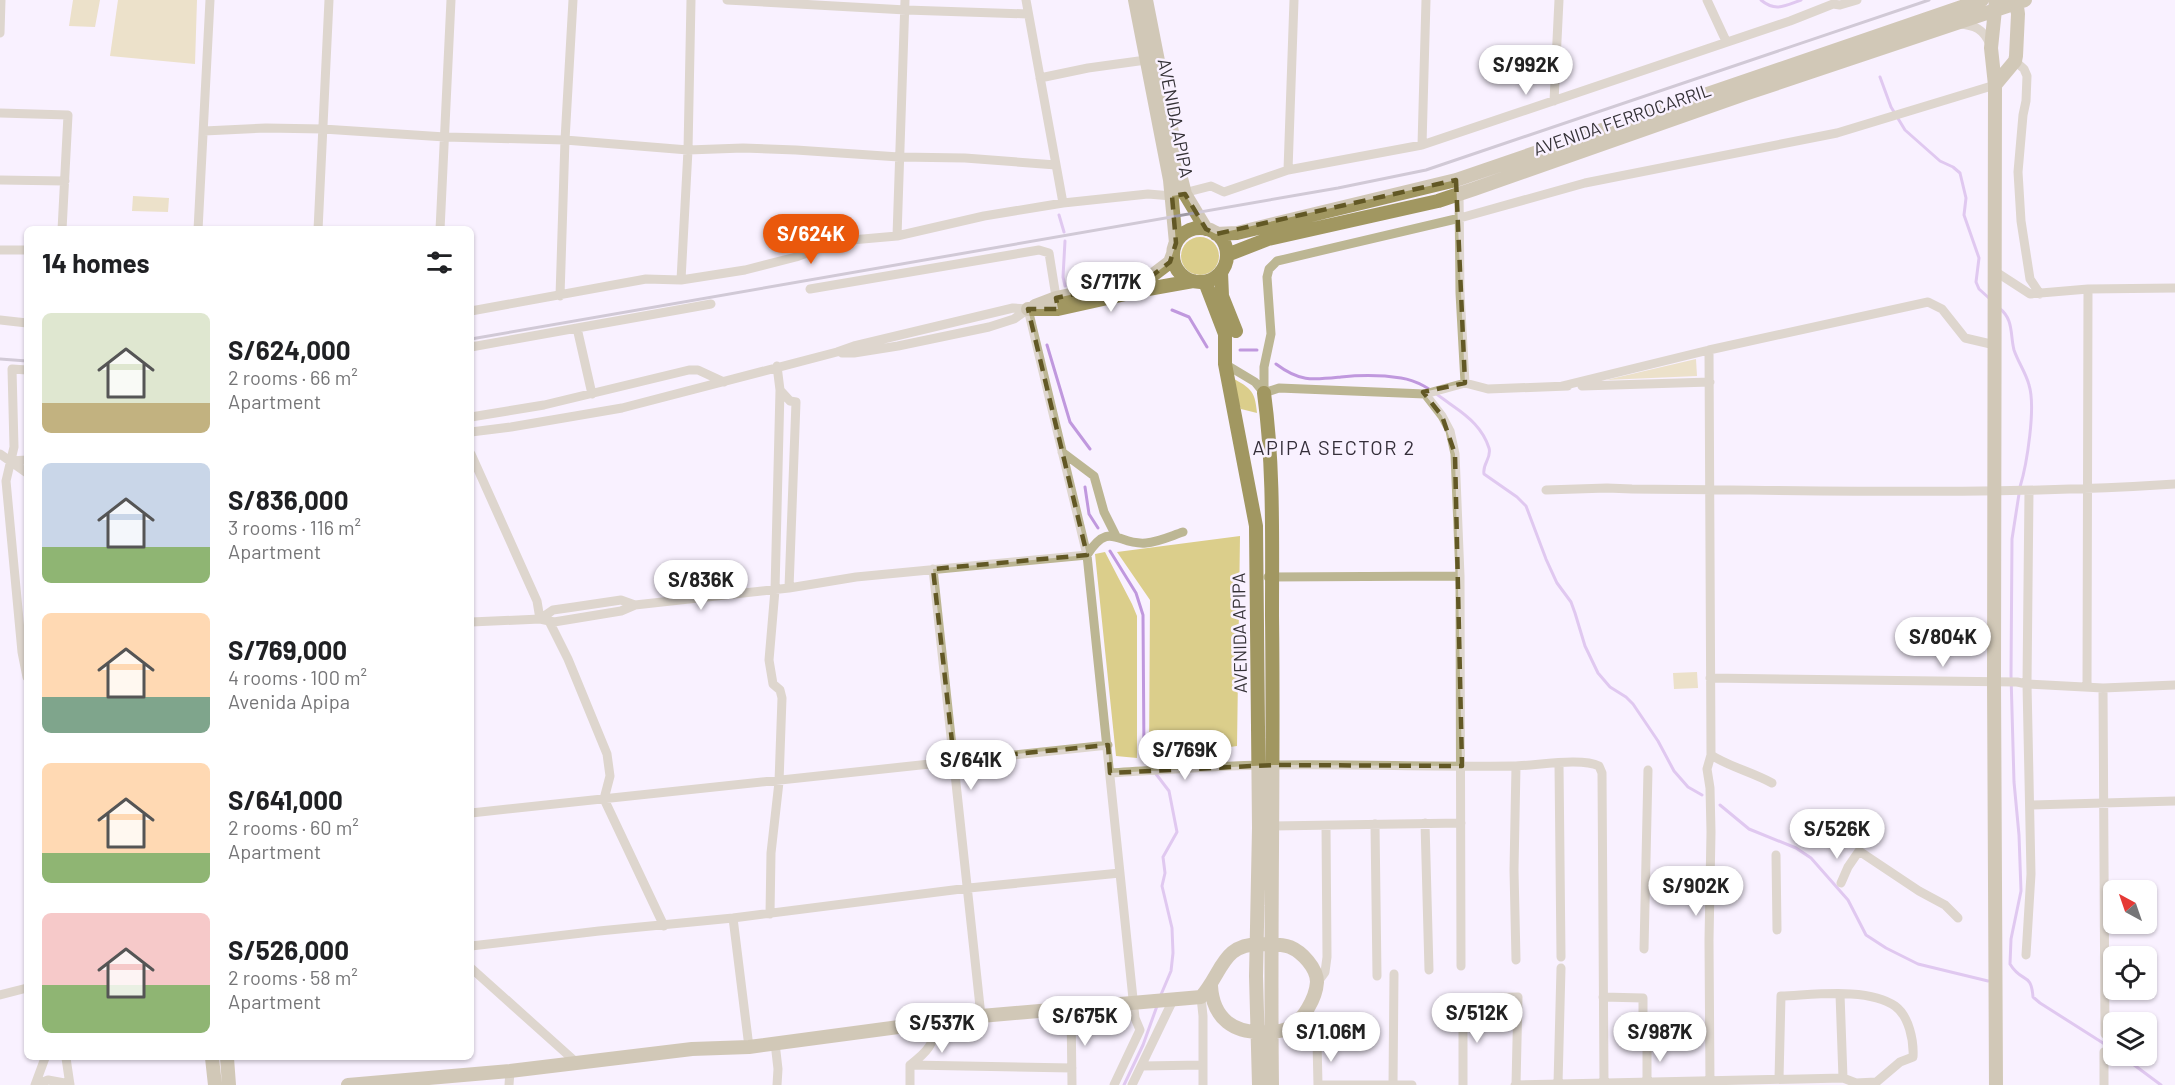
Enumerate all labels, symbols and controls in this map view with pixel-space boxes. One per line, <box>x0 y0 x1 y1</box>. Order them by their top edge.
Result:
pin: S/992K <box>1477 45 1575 96</box>
text: S/992K <box>1493 52 1559 76</box>
street label: AVENIDA APIPA <box>1154 57 1198 179</box>
street label: AVENIDA FERROCARRIL <box>1530 78 1714 160</box>
pin: S/624K <box>762 214 860 265</box>
text: S/624K <box>777 221 845 245</box>
icon: filters <box>423 246 456 279</box>
text: 14 homes <box>42 247 149 278</box>
pin: S/717K <box>1062 262 1160 313</box>
text: S/717K <box>1081 269 1141 293</box>
text: S/624,000 <box>228 334 351 365</box>
icon: home <box>90 337 162 409</box>
text: 2 rooms · 66 m² <box>228 365 358 389</box>
text: Apartment <box>228 389 321 413</box>
district label: APIPA SECTOR 2 <box>1252 435 1416 459</box>
text: S/836,000 <box>228 484 349 515</box>
icon: home <box>90 487 162 559</box>
text: 3 rooms · 116 m² <box>228 515 361 539</box>
text: Apartment <box>228 539 321 563</box>
pin: S/836K <box>652 560 750 611</box>
text: S/836K <box>668 567 734 591</box>
street label: AVENIDA APIPA <box>1227 572 1251 694</box>
pin: S/804K <box>1894 617 1992 668</box>
text: S/804K <box>1909 624 1977 648</box>
text: S/769,000 <box>228 634 347 665</box>
icon: home <box>90 637 162 709</box>
text: 4 rooms · 100 m² <box>228 665 367 689</box>
text: Avenida Apipa <box>228 689 350 713</box>
pin: S/769K <box>1136 730 1234 781</box>
text: S/769K <box>1152 737 1218 761</box>
pin: S/641K <box>922 740 1020 791</box>
text: S/641K <box>940 747 1002 771</box>
text: S/641,000 <box>228 784 343 815</box>
icon: home <box>90 787 162 859</box>
pin: S/526K <box>1788 809 1886 860</box>
text: 2 rooms · 60 m² <box>228 815 359 839</box>
text: S/526K <box>1804 816 1870 840</box>
text: Apartment <box>228 839 321 863</box>
pin: S/902K <box>1647 866 1745 917</box>
text: S/902K <box>1662 873 1730 897</box>
north arrow <box>2103 880 2157 934</box>
map controls <box>2103 880 2157 1066</box>
text: S/526,000 <box>228 934 349 965</box>
icon: home <box>90 937 162 1009</box>
button: locate <box>2103 946 2157 1000</box>
text: 2 rooms · 58 m² <box>228 965 358 989</box>
text: Apartment <box>228 989 321 1013</box>
pin: S/512K <box>1428 993 1526 1044</box>
pin: S/675K <box>1036 996 1134 1047</box>
text: S/512K <box>1446 1000 1508 1024</box>
pin: S/537K <box>893 1003 991 1054</box>
text: S/675K <box>1052 1003 1118 1027</box>
text: S/537K <box>909 1010 975 1034</box>
pin: S/1.06M <box>1276 1012 1386 1063</box>
pin: S/987K <box>1611 1012 1709 1063</box>
button: layers <box>2103 1012 2157 1066</box>
text: S/1.06M <box>1296 1019 1366 1043</box>
text: S/987K <box>1627 1019 1693 1043</box>

